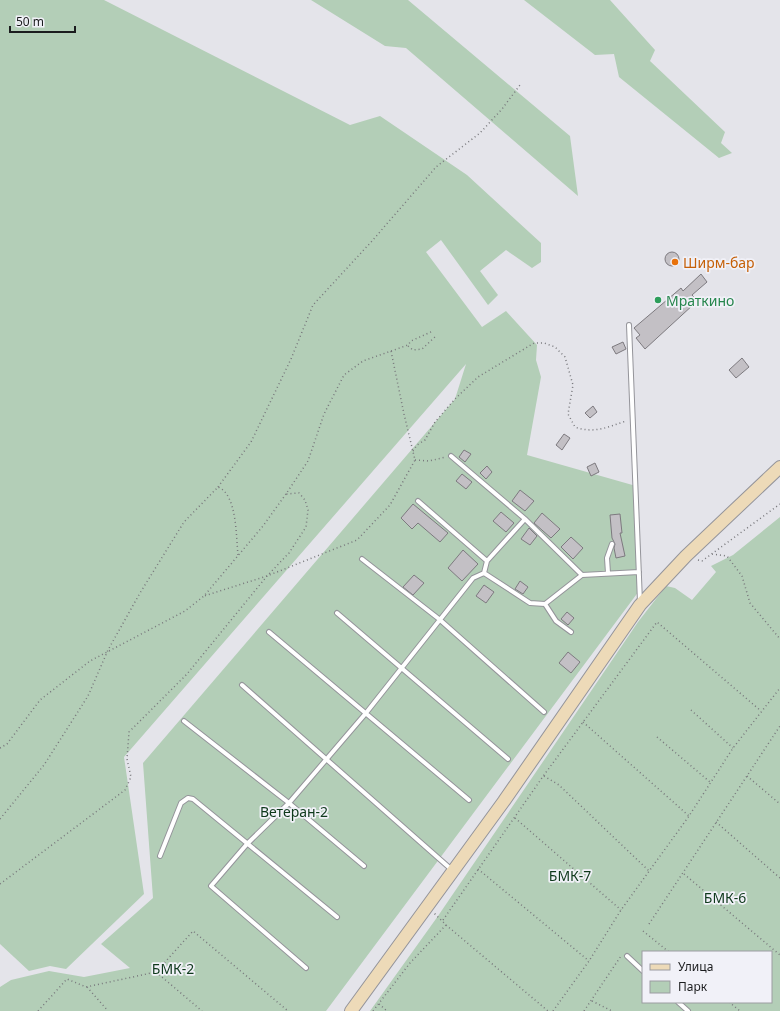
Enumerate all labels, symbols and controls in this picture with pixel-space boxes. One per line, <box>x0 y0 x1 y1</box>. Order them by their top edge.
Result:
scale bar <box>10 8 75 34</box>
text: 50 m <box>16 13 44 30</box>
place label: Ширм-бар <box>683 253 755 272</box>
marker: Ширм-бар <box>670 257 680 267</box>
place label: Мраткино <box>666 291 734 310</box>
marker: Мраткино <box>653 295 663 305</box>
park label: Ветеран-2 <box>260 802 328 821</box>
park label: БМК-7 <box>549 866 591 885</box>
park label: БМК-6 <box>704 888 746 907</box>
legend <box>642 951 772 1003</box>
text: Улица <box>678 958 713 975</box>
park label: БМК-2 <box>152 959 194 978</box>
text: Парк <box>678 978 708 995</box>

